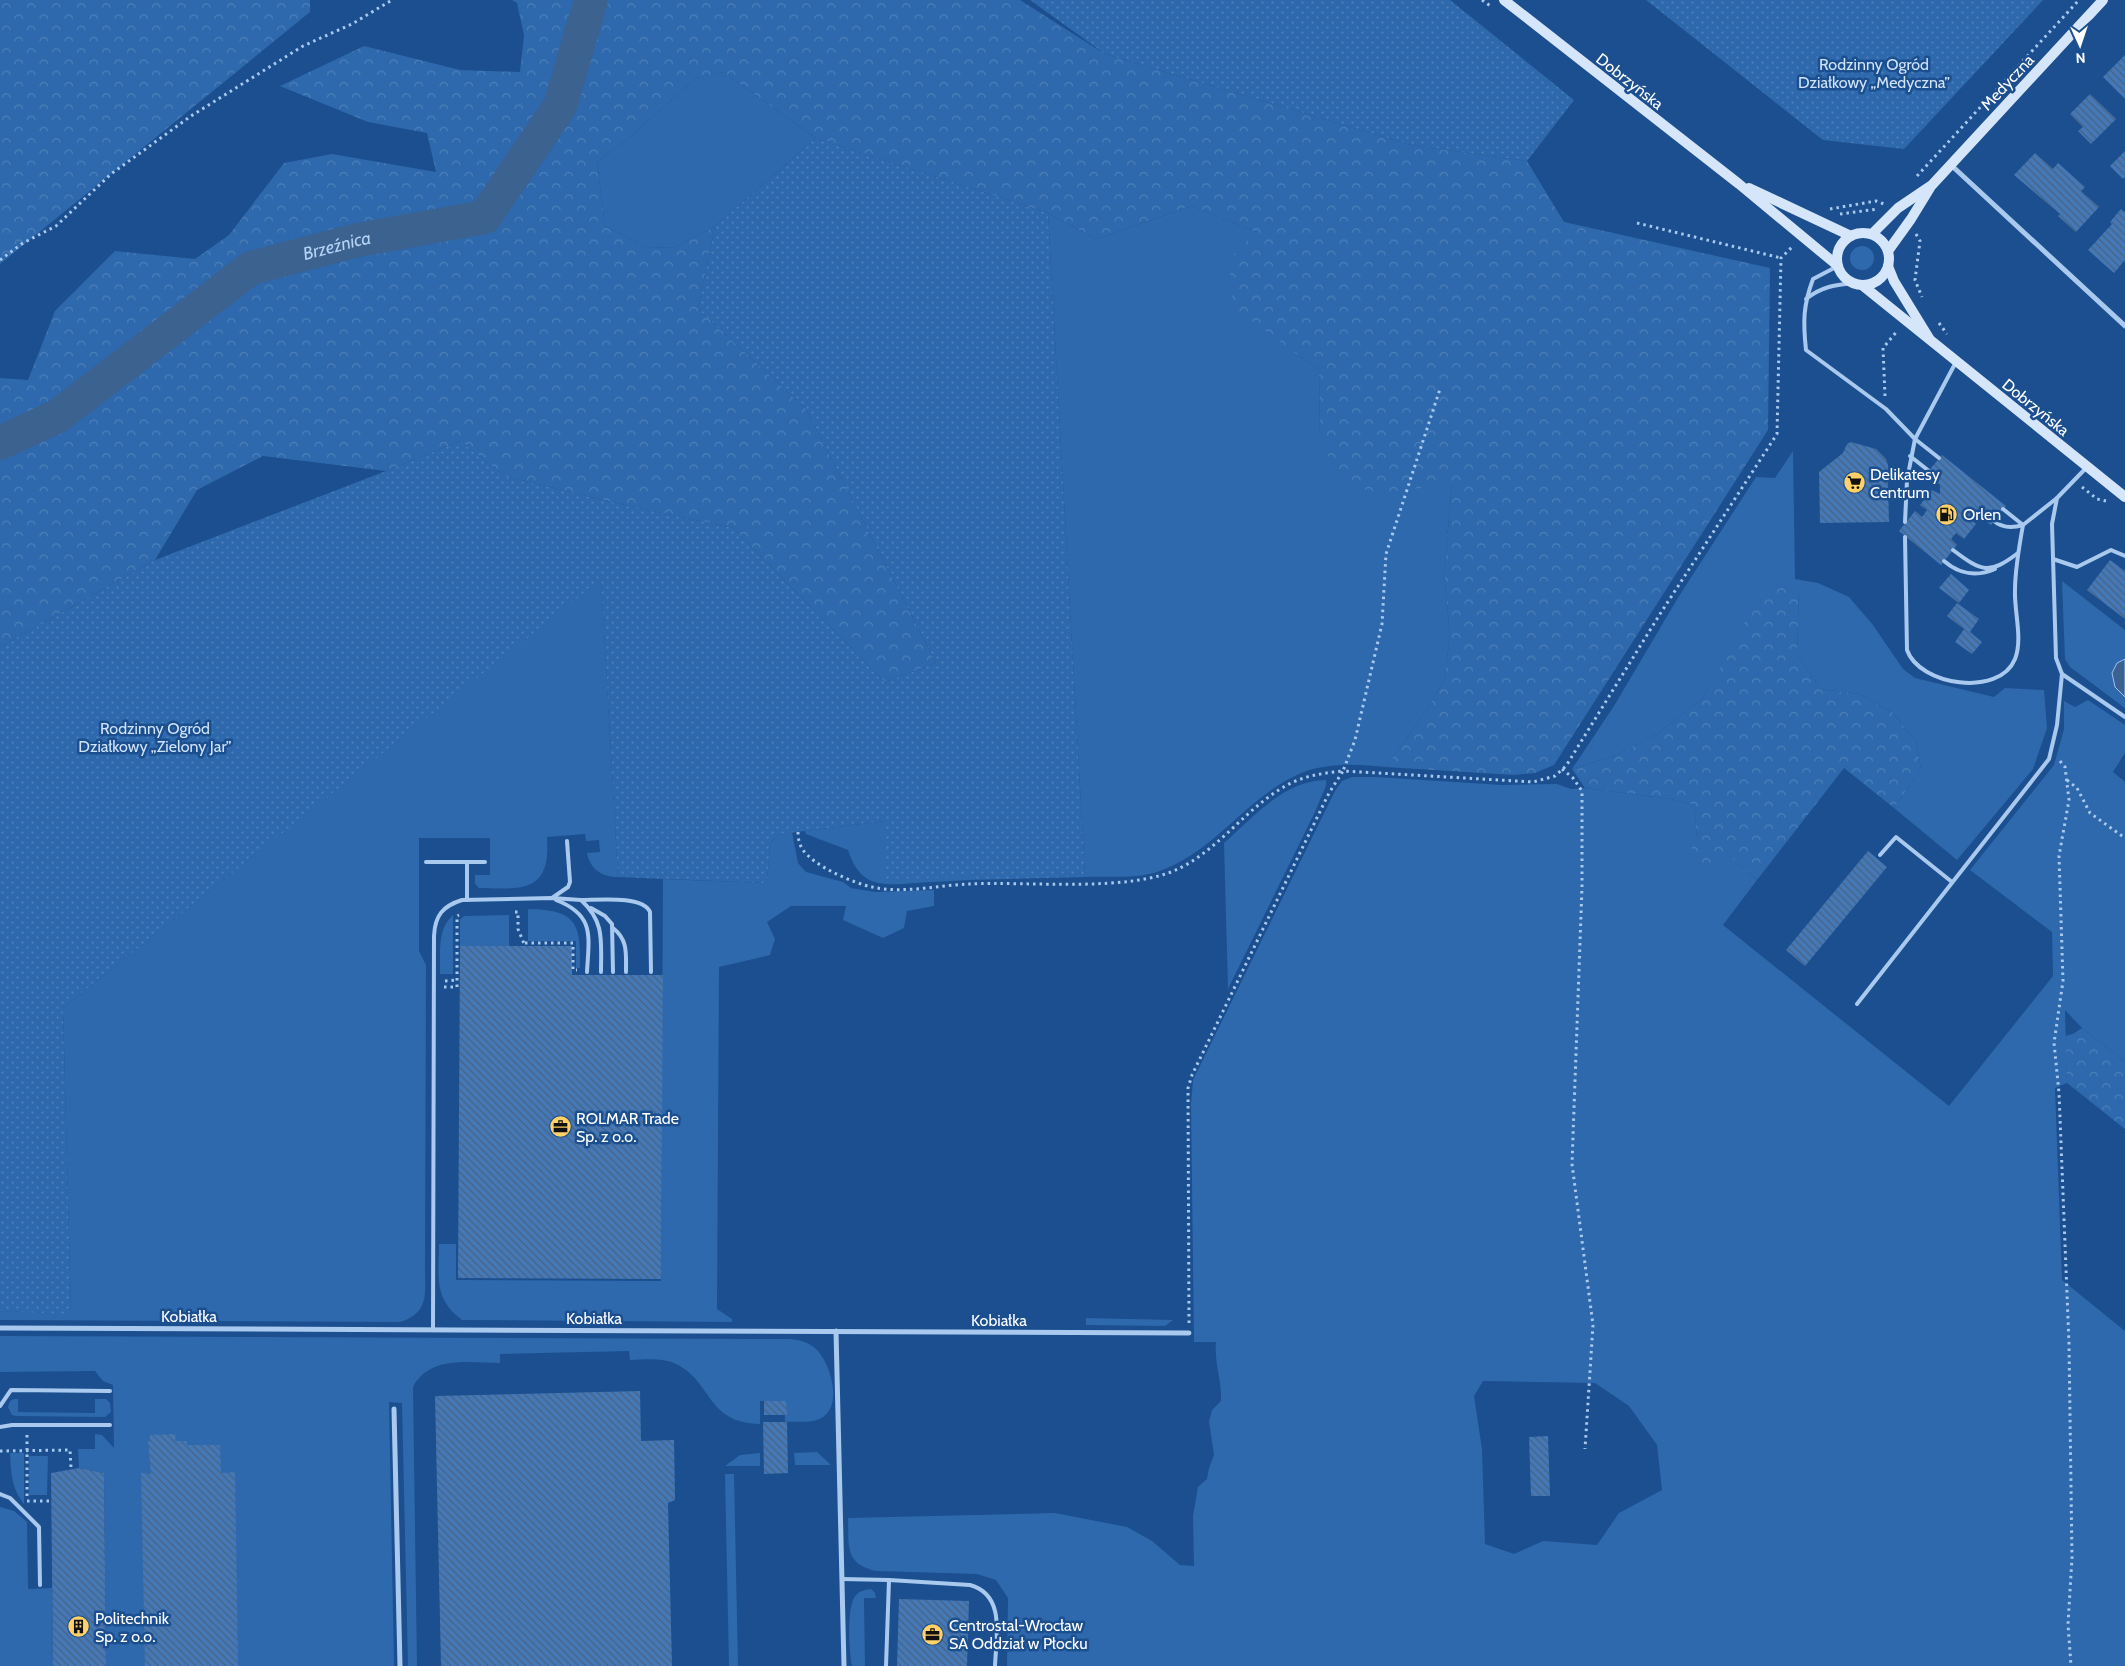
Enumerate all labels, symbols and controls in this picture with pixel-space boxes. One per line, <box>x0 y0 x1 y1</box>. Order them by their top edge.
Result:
north arrow <box>2055 20 2105 70</box>
street label: Dobrzyńska <box>1592 49 1667 114</box>
text: N <box>2075 49 2086 67</box>
street label: Medyczna <box>1977 50 2038 114</box>
park label: Rodzinny Ogród Działkowy „Medyczna” <box>1798 55 1950 92</box>
water label: Brzeźnica <box>300 227 373 265</box>
street label: Dobrzyńska <box>1999 375 2073 440</box>
place label: Delikatesy Centrum <box>1870 465 1940 502</box>
supermarket icon: Delikatesy Centrum <box>1842 471 1866 495</box>
fuel station icon: Orlen <box>1935 502 1959 526</box>
place label: Orlen <box>1963 505 2001 524</box>
park label: Rodzinny Ogród Działkowy „Zielony Jar” <box>78 719 232 756</box>
place label: ROLMAR Trade Sp. z o.o. <box>576 1109 679 1146</box>
office icon: ROLMAR Trade Sp. z o.o. <box>548 1115 572 1139</box>
street label: Kobiałka <box>161 1307 217 1326</box>
street label: Kobiałka <box>566 1309 622 1328</box>
street label: Kobiałka <box>971 1311 1027 1330</box>
place label: Politechnik Sp. z o.o. <box>95 1609 170 1646</box>
building icon: Politechnik Sp. z o.o. <box>67 1615 91 1639</box>
place label: Centrostal-Wrocław SA Oddział w Płocku <box>949 1616 1088 1653</box>
office icon: Centrostal-Wrocław SA Oddział w Płocku <box>921 1622 945 1646</box>

